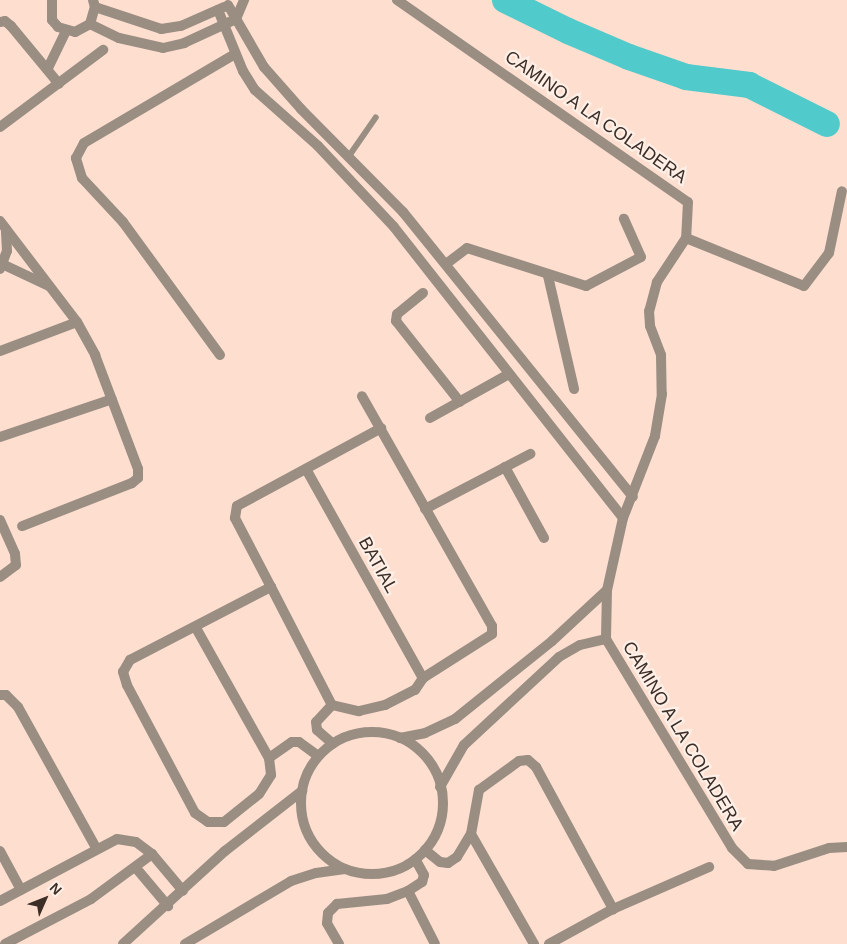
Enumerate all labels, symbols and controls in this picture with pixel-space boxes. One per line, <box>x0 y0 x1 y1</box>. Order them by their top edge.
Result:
street label: CAMINO A LA COLADERA <box>500 45 692 189</box>
street label: BATIAL <box>354 533 402 597</box>
street label: CAMINO A LA COLADERA <box>617 636 749 836</box>
north arrow <box>20 874 70 924</box>
text: N <box>47 879 65 898</box>

